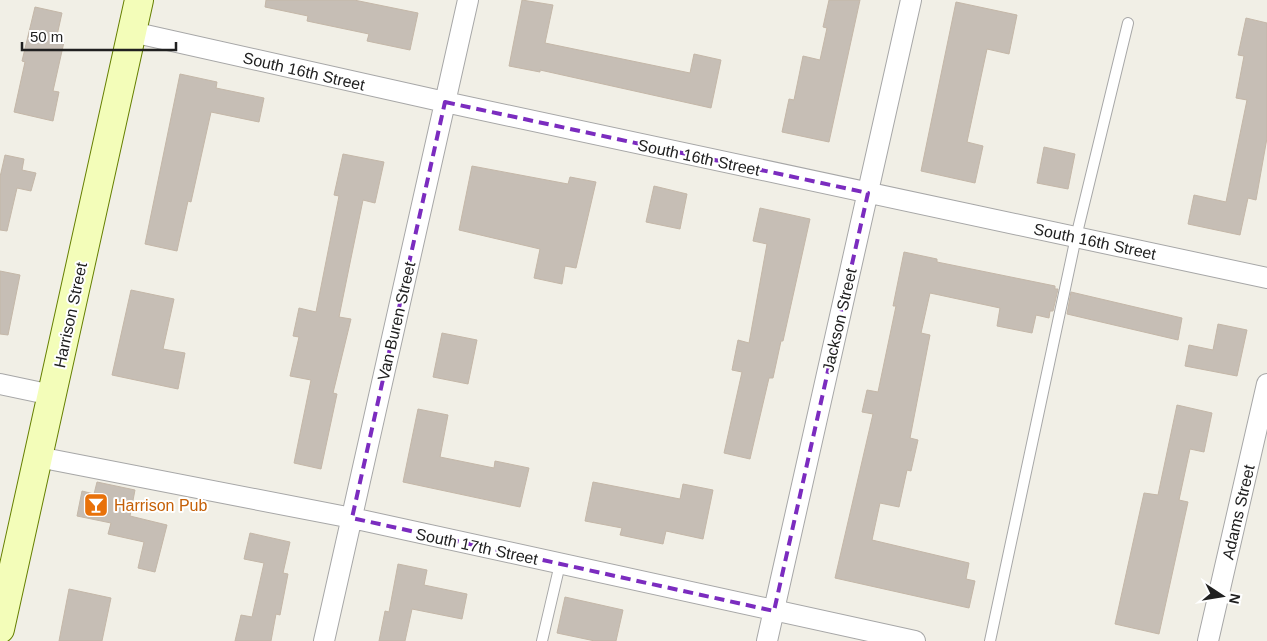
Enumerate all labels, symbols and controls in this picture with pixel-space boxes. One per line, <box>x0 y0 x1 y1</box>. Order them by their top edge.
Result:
scale bar <box>22 20 176 52</box>
text: 50 m <box>30 28 63 45</box>
street label: South 16th Street <box>241 49 367 94</box>
street label: South 16th Street <box>636 136 762 179</box>
street label: South 16th Street <box>1032 220 1158 263</box>
street label: Van Buren Street <box>375 259 419 382</box>
street label: Harrison Street <box>51 260 90 369</box>
street label: Jackson Street <box>819 266 860 374</box>
street label: Adams Street <box>1219 462 1258 561</box>
bar icon: Harrison Pub <box>83 492 109 518</box>
place label: Harrison Pub <box>114 497 207 514</box>
street label: South 17th Street <box>414 525 540 568</box>
north arrow <box>1197 571 1247 621</box>
text: N <box>1226 592 1244 605</box>

